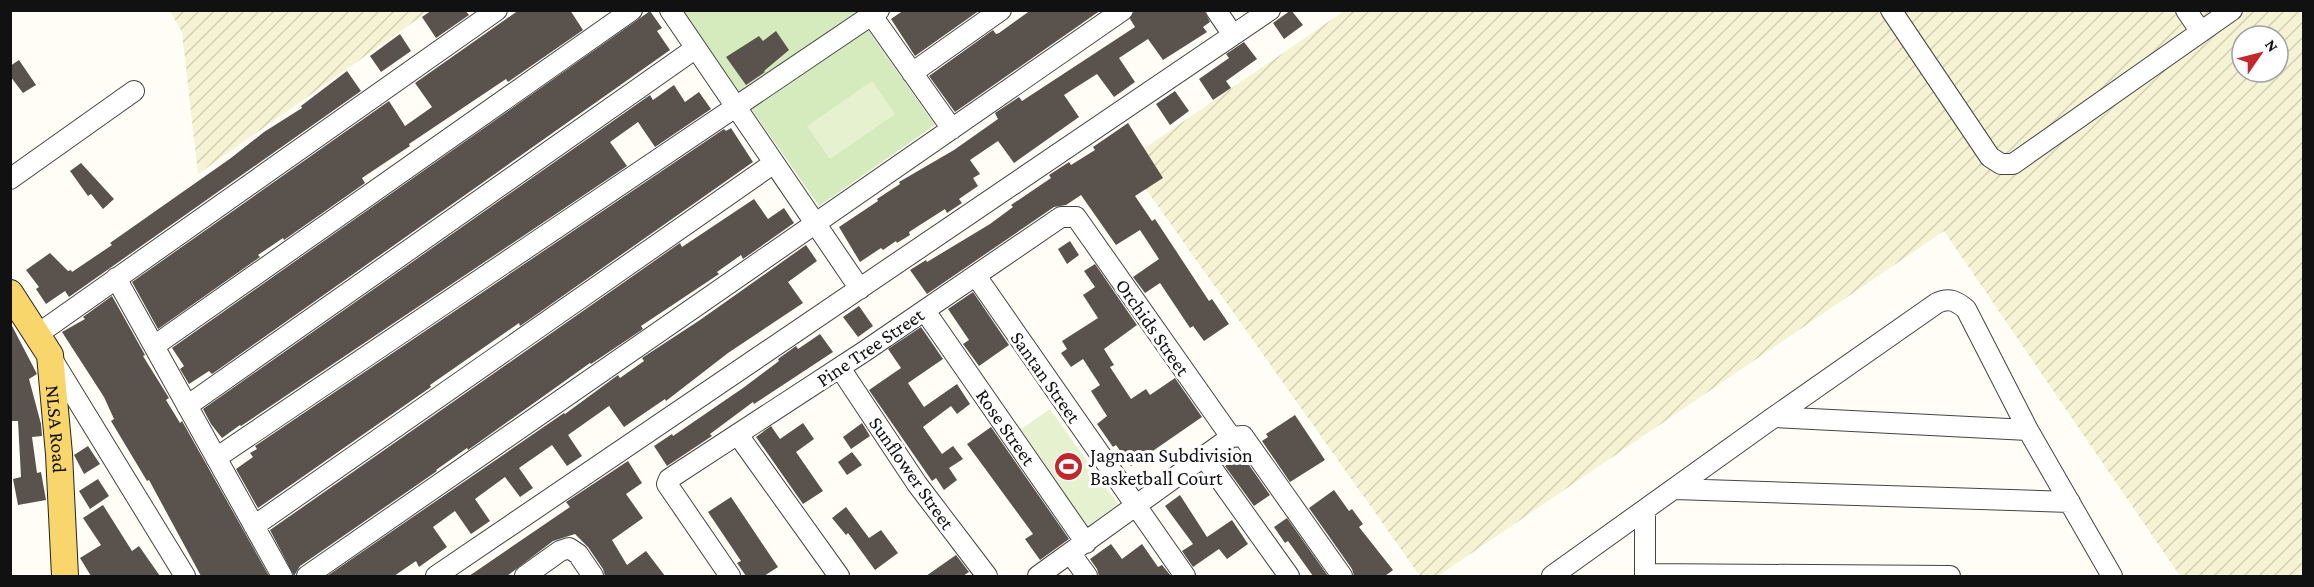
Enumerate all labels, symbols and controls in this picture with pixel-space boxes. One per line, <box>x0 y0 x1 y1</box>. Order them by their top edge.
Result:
north arrow <box>2230 24 2290 84</box>
text: N <box>2262 36 2282 55</box>
street label: Orchids Street <box>1112 274 1195 380</box>
street label: Pine Tree Street <box>812 303 928 391</box>
street label: Santan Street <box>1006 327 1086 427</box>
street label: NLSA Road <box>42 384 71 474</box>
street label: Rose Street <box>972 385 1040 470</box>
street label: Sunflower Street <box>865 412 959 534</box>
place label: Jagnaan Subdivision Basketball Court <box>1088 444 1253 489</box>
sports icon: Jagnaan Subdivision Basketball Court <box>1053 451 1085 483</box>

